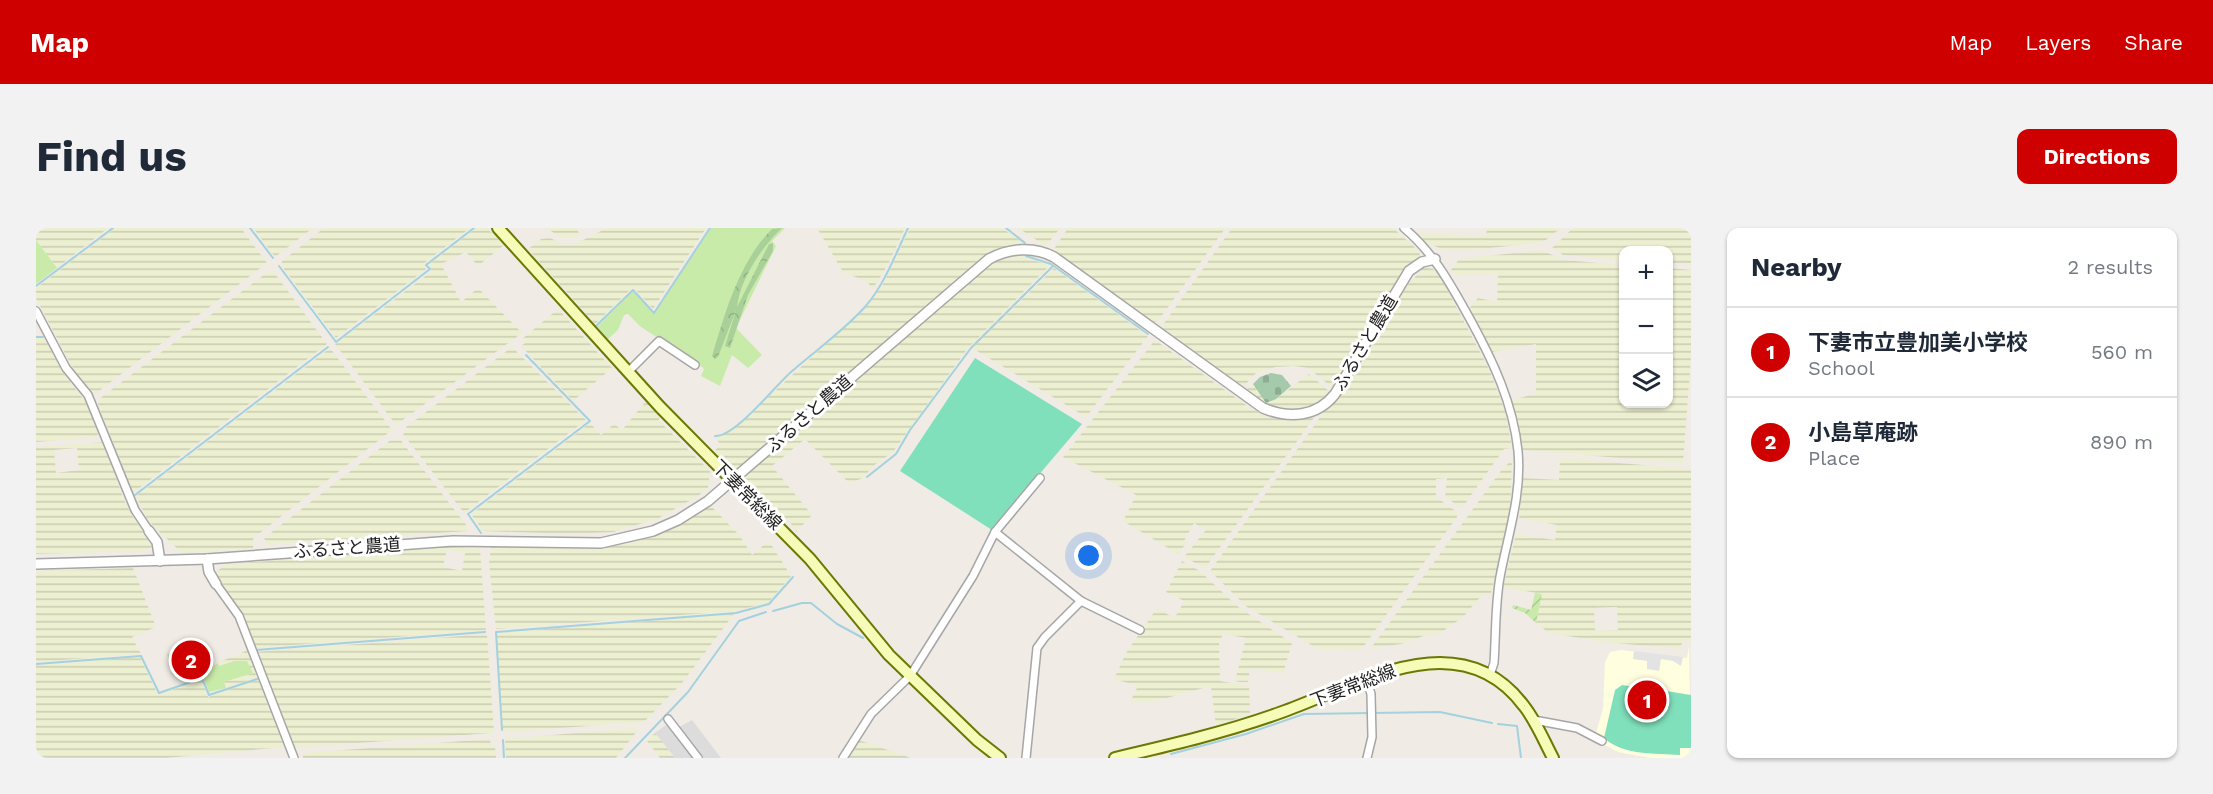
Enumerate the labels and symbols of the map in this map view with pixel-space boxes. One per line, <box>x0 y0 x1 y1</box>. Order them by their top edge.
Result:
street label: ふるさと農道 <box>1328 291 1401 394</box>
street label: ふるさと農道 <box>761 370 856 457</box>
street label: 下妻常総線 <box>708 455 787 534</box>
street label: ふるさと農道 <box>292 533 402 562</box>
your location <box>1074 541 1103 570</box>
pin: 2 <box>172 638 210 682</box>
street label: 下妻常総線 <box>1307 660 1399 711</box>
pin: 1 <box>1628 678 1666 722</box>

